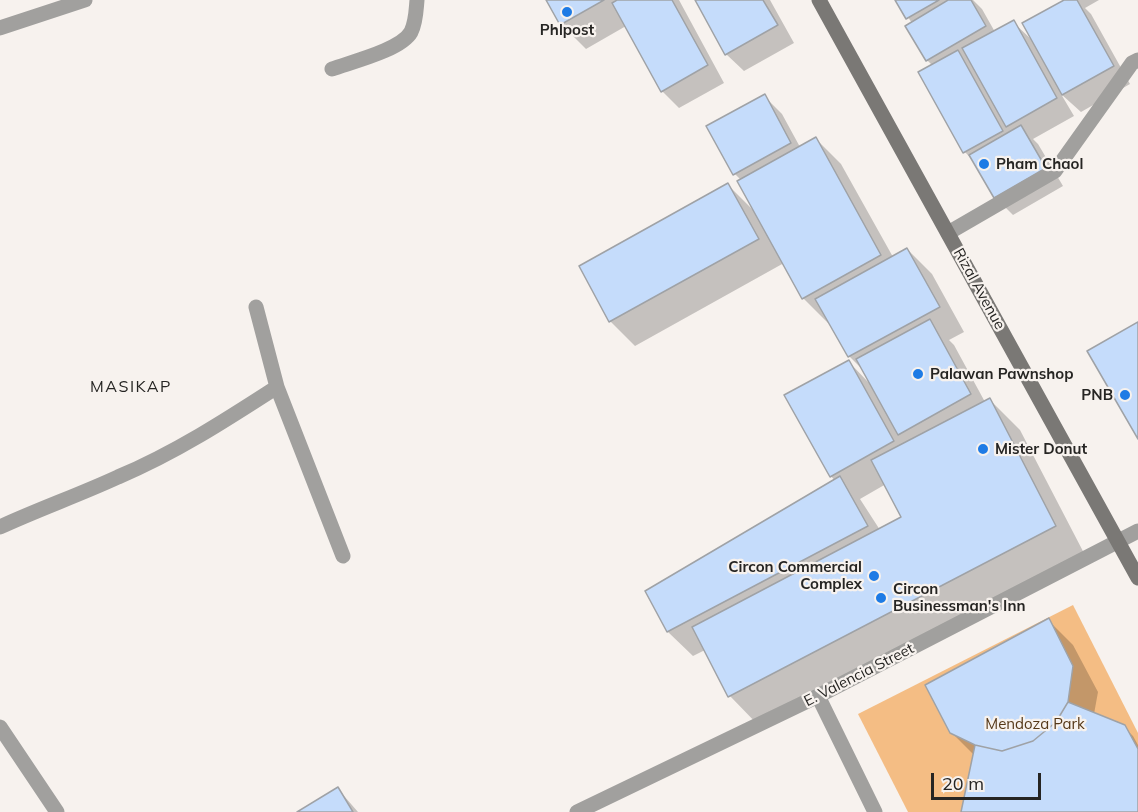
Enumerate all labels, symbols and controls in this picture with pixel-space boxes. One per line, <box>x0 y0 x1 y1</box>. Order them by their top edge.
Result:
marker: Phlpost <box>560 5 574 19</box>
place label: Phlpost <box>540 21 594 39</box>
place label: Pham Chaol <box>996 155 1083 173</box>
marker: Pham Chaol <box>977 157 991 171</box>
street label: Rizal Avenue <box>949 245 1009 333</box>
place label: Palawan Pawnshop <box>930 365 1074 383</box>
marker: Palawan Pawnshop <box>911 367 925 381</box>
district label: MASIKAP <box>90 377 172 397</box>
place label: PNB <box>1081 386 1113 404</box>
marker: PNB <box>1118 388 1132 402</box>
place label: Mister Donut <box>995 440 1087 458</box>
marker: Mister Donut <box>976 442 990 456</box>
place label: Circon Commercial Complex <box>728 558 862 593</box>
marker: Circon Commercial Complex <box>867 569 881 583</box>
place label: Circon Businessman's Inn <box>893 580 1025 615</box>
marker: Circon Businessman's Inn <box>874 591 888 605</box>
street label: E. Valencia Street <box>801 640 917 710</box>
park label: Mendoza Park <box>985 715 1085 733</box>
scale bar <box>934 761 1044 799</box>
text: 20 m <box>942 772 984 795</box>

